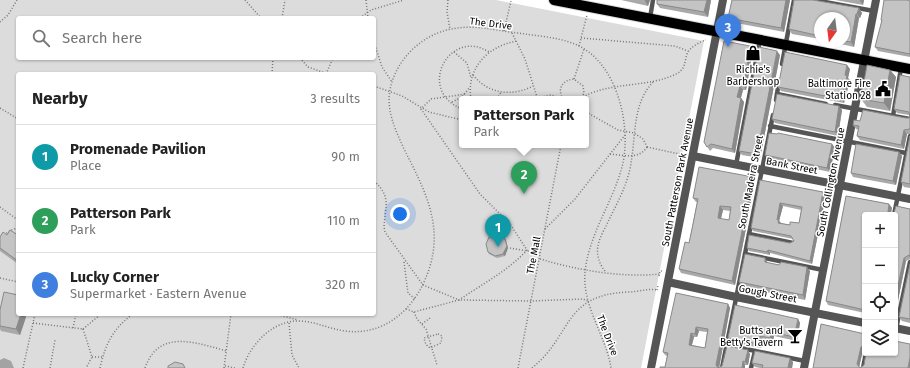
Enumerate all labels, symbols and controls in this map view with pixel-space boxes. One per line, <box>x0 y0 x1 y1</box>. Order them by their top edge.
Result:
north arrow <box>814 12 850 48</box>
pin: 3 <box>715 14 741 47</box>
street label: The Drive <box>469 15 513 33</box>
search box <box>16 16 376 60</box>
icon: search <box>30 27 52 49</box>
text: Search here <box>62 29 142 47</box>
shop icon: Richie's Barbershop <box>744 44 762 62</box>
place label: Richie's Barbershop <box>727 64 779 88</box>
place label: Baltimore Fire Station 28 <box>808 78 871 102</box>
public building icon: Baltimore Fire Station 28 <box>874 80 892 98</box>
text: Nearby <box>32 88 87 109</box>
text: 3 results <box>310 91 360 106</box>
popup <box>459 96 589 148</box>
text: Patterson Park <box>474 106 574 124</box>
street label: South Patterson Park Avenue <box>660 117 696 247</box>
text: Park <box>474 124 499 139</box>
street label: South Collington Avenue <box>814 126 847 238</box>
street label: South Madeira Street <box>736 134 766 230</box>
text: Promenade Pavilion <box>70 140 206 158</box>
text: 1 <box>42 149 48 164</box>
text: 90 m <box>331 149 360 164</box>
street label: Bank Street <box>765 155 819 177</box>
text: Place <box>70 158 101 173</box>
pin: 2 <box>511 161 537 194</box>
text: Patterson Park <box>70 204 171 222</box>
your location <box>390 204 410 224</box>
map controls <box>862 212 898 356</box>
button: + <box>862 212 898 248</box>
text: 2 <box>42 213 48 228</box>
text: 110 m <box>327 213 360 228</box>
pin: 1 <box>485 214 511 247</box>
text: Park <box>70 222 96 237</box>
street label: The Mall <box>524 235 544 275</box>
button: − <box>862 248 898 284</box>
text: Lucky Corner <box>70 268 159 286</box>
text: 3 <box>42 277 48 292</box>
text: 320 m <box>325 277 360 292</box>
street label: Gough Street <box>738 282 798 306</box>
button: locate <box>862 284 898 320</box>
text: Supermarket · Eastern Avenue <box>70 286 247 301</box>
street label: The Drive <box>594 313 620 357</box>
button: layers <box>862 320 898 356</box>
place label: Butts and Betty's Tavern <box>720 325 783 349</box>
bar icon: Butts and Betty's Tavern <box>786 327 804 345</box>

